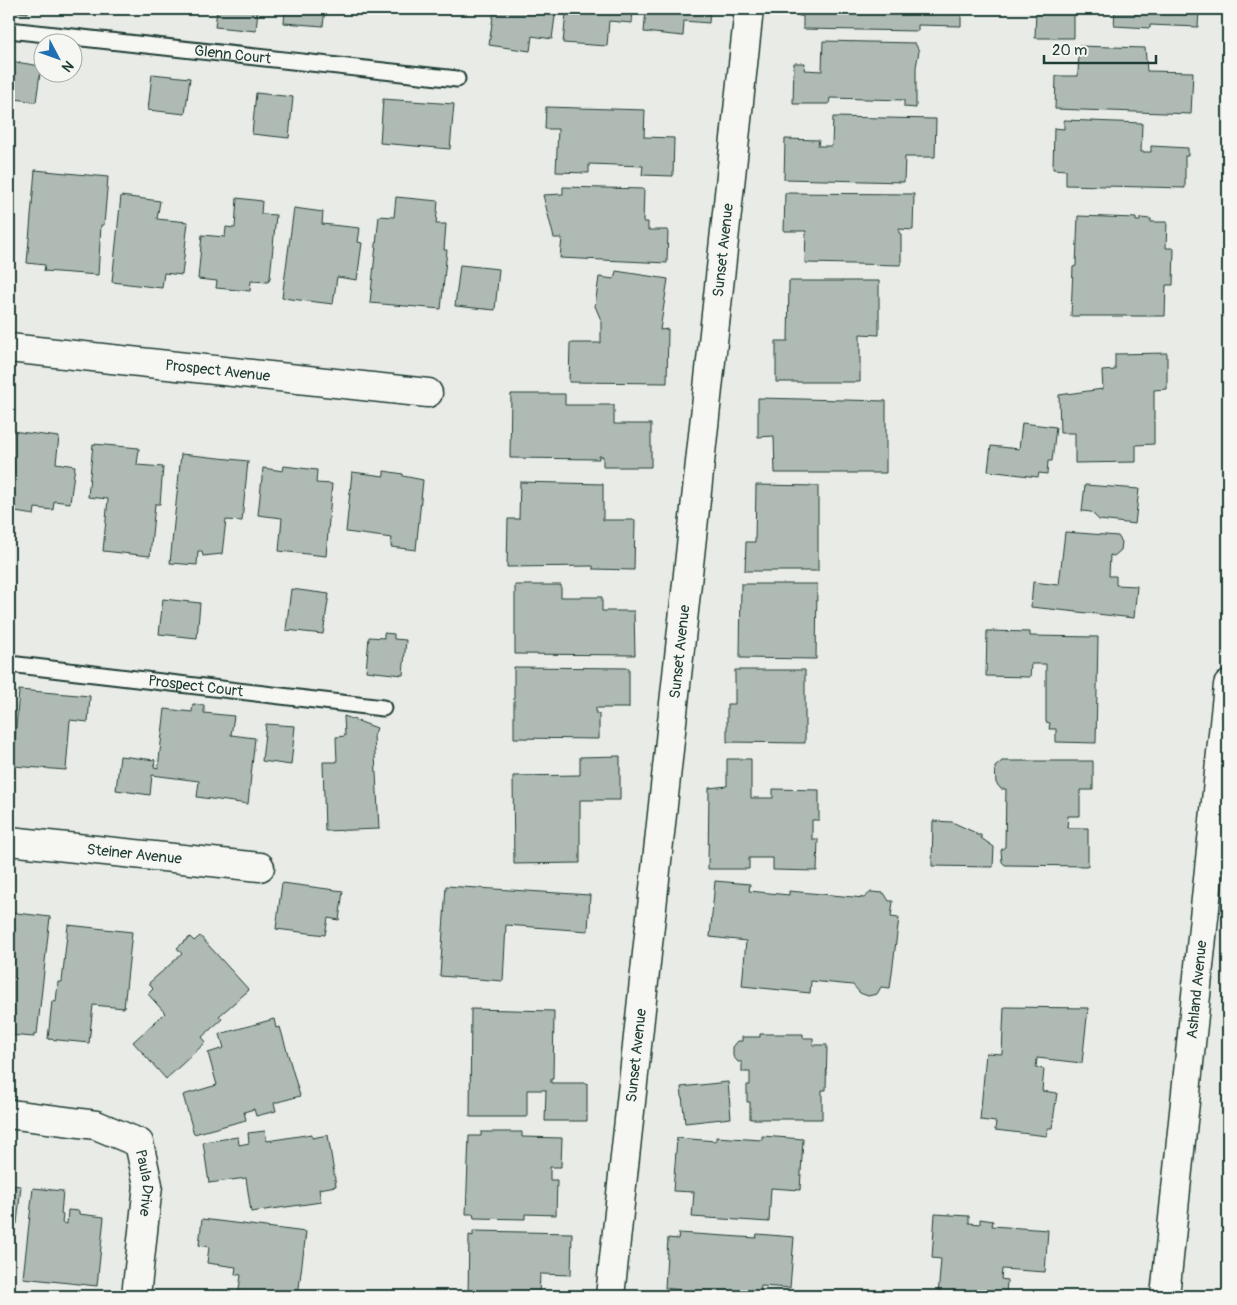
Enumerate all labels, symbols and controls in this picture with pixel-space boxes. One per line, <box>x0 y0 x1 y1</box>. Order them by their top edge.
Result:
north arrow <box>32 32 82 82</box>
scale bar <box>1044 32 1157 64</box>
street label: Glenn Court <box>193 41 273 69</box>
text: 20 m <box>1052 41 1087 60</box>
text: N <box>58 57 77 75</box>
street label: Sunset Avenue <box>709 202 738 298</box>
street label: Prospect Avenue <box>164 356 272 386</box>
street label: Sunset Avenue <box>666 603 695 700</box>
street label: Prospect Court <box>147 671 245 702</box>
street label: Steiner Avenue <box>86 840 183 869</box>
street label: Ashland Avenue <box>1183 939 1212 1040</box>
street label: Sunset Avenue <box>622 1007 651 1103</box>
street label: Paula Drive <box>131 1148 157 1218</box>

